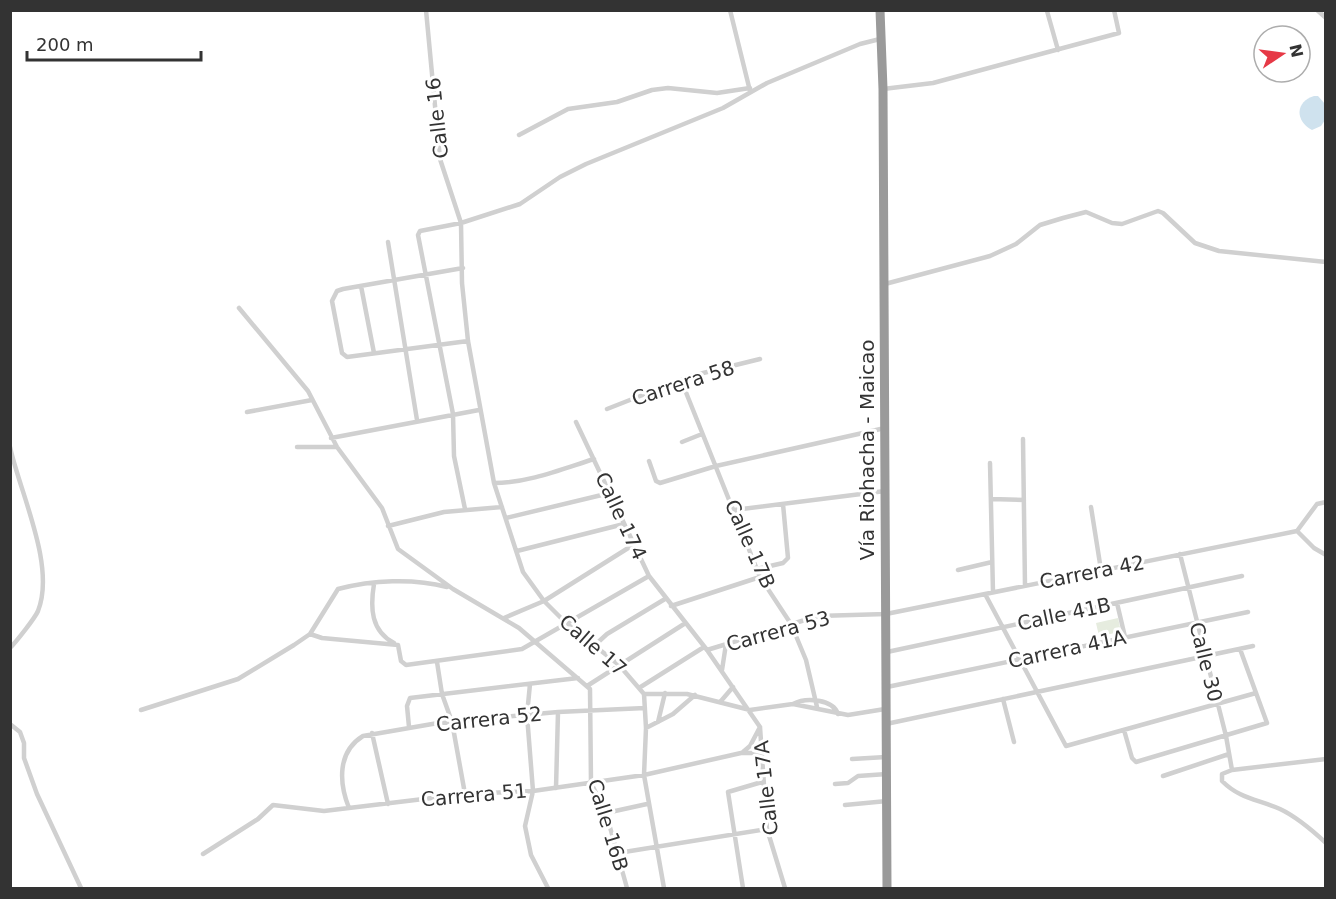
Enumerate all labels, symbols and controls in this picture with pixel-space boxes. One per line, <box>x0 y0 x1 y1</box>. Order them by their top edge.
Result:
scale bar <box>27 24 201 62</box>
north arrow <box>1252 24 1312 84</box>
text: 200 m <box>36 34 94 55</box>
text: N <box>1285 42 1307 59</box>
street label: Calle 16 <box>421 76 453 160</box>
street label: Vía Riohacha - Maicao <box>855 340 879 560</box>
street label: Carrera 58 <box>629 355 737 411</box>
street label: Calle 174 <box>590 468 652 564</box>
street label: Calle 17B <box>720 496 780 592</box>
street label: Carrera 42 <box>1037 550 1147 594</box>
street label: Calle 41B <box>1015 592 1113 636</box>
street label: Carrera 53 <box>723 606 833 656</box>
street label: Calle 17 <box>554 609 632 681</box>
street label: Calle 30 <box>1185 620 1227 704</box>
street label: Carrera 41A <box>1006 625 1129 673</box>
street label: Carrera 52 <box>435 702 543 736</box>
street label: Calle 17A <box>749 739 783 837</box>
street label: Calle 16B <box>583 776 633 874</box>
street label: Carrera 51 <box>420 778 528 812</box>

